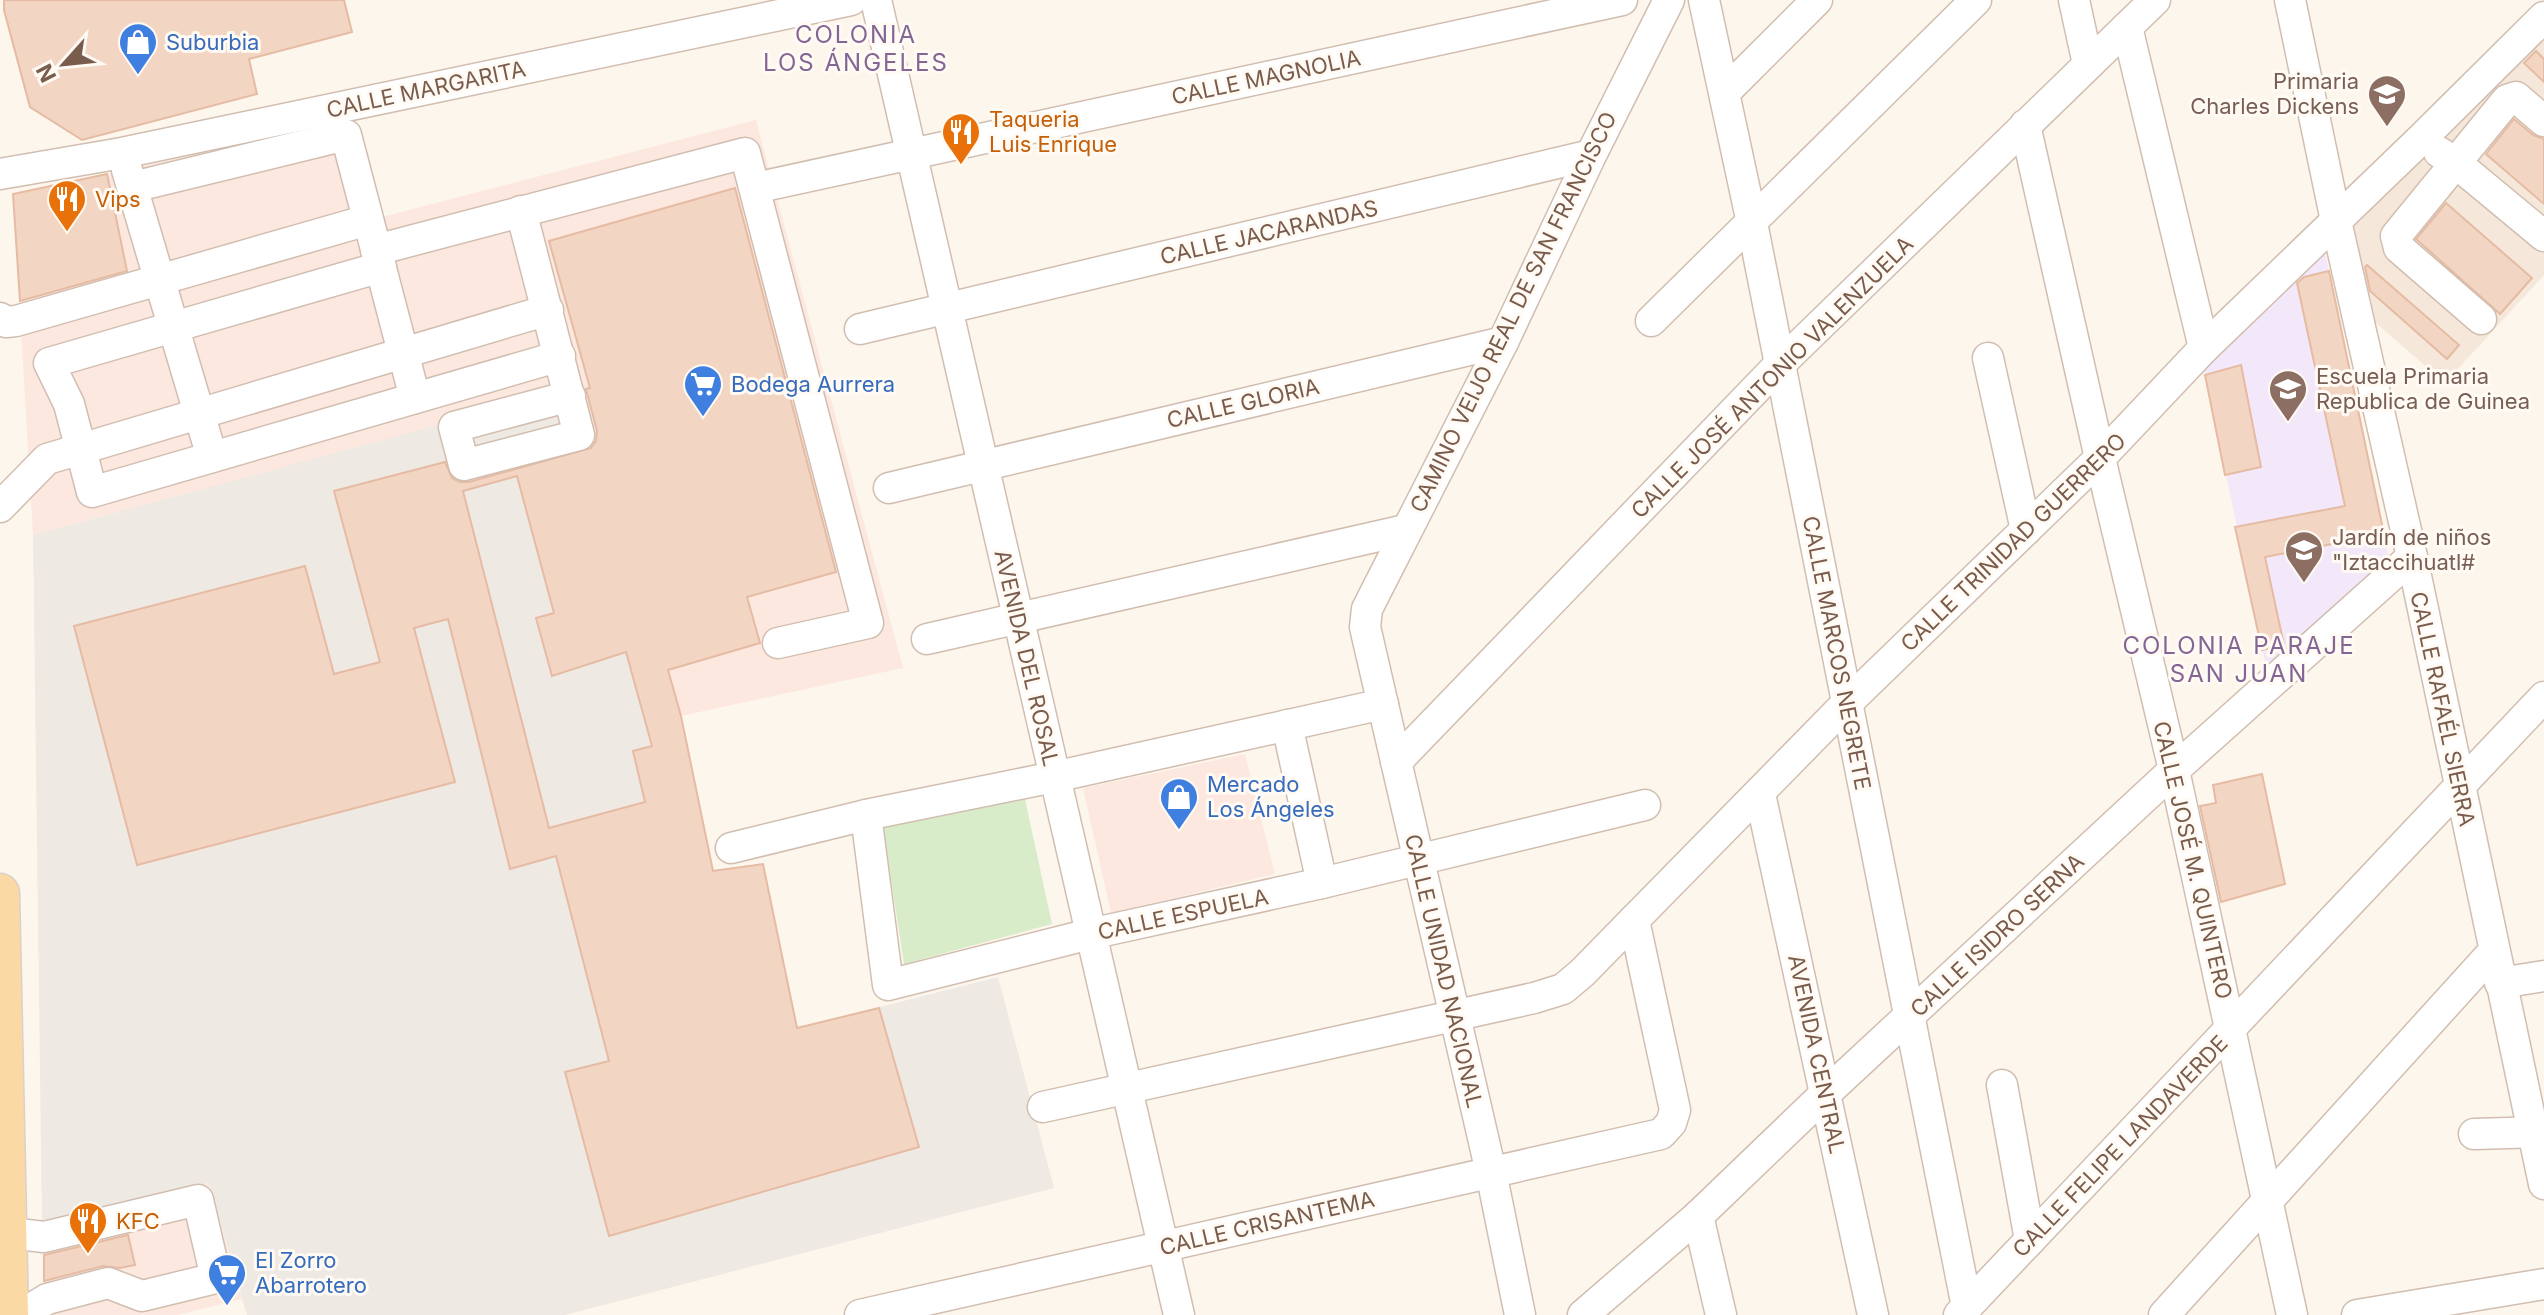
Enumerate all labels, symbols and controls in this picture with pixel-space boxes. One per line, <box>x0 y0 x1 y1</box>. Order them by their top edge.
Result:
district label: COLONIA LOS ÁNGELES <box>763 20 949 77</box>
shop icon: Suburbia <box>117 21 159 76</box>
north arrow <box>24 24 104 104</box>
place label: Suburbia <box>166 29 259 55</box>
street label: CALLE MAGNOLIA <box>1169 44 1363 110</box>
street label: CALLE MARGARITA <box>324 55 528 123</box>
text: N <box>31 60 62 86</box>
place label: Primaria Charles Dickens <box>2190 68 2359 119</box>
school or university icon: Primaria Charles Dickens <box>2366 73 2408 128</box>
place label: Taqueria Luis Enrique <box>989 106 1117 157</box>
street label: CAMINO VEIJO REAL DE SAN FRANCISCO <box>1404 107 1622 517</box>
restaurant icon: Taqueria Luis Enrique <box>940 111 982 166</box>
restaurant icon: Vips <box>46 178 88 233</box>
place label: Vips <box>95 186 141 212</box>
street label: CALLE JACARANDAS <box>1158 194 1380 270</box>
street label: CALLE JOSÉ ANTONIO VALENZUELA <box>1626 231 1918 523</box>
supermarket icon: Bodega Aurrera <box>682 363 724 418</box>
place label: Escuela Primaria Republica de Guinea <box>2316 363 2530 414</box>
school or university icon: Escuela Primaria Republica de Guinea <box>2267 368 2309 423</box>
place label: Bodega Aurrera <box>731 371 895 397</box>
street label: CALLE GLORIA <box>1164 373 1322 433</box>
street label: CALLE TRINIDAD GUERRERO <box>1895 427 2131 657</box>
street label: CALLE MARCOS NEGRETE <box>1798 514 1876 792</box>
place label: Jardín de niños "Iztaccihuatl# <box>2332 524 2491 575</box>
school or university icon: Jardín de niños "Iztaccihuatl# <box>2283 529 2325 584</box>
street label: AVENIDA DEL ROSAL <box>989 547 1065 769</box>
street label: CALLE RAFAÉL SIERRA <box>2405 589 2481 829</box>
district label: COLONIA PARAJE SAN JUAN <box>2122 631 2356 688</box>
street label: CALLE JOSÉ M. QUINTERO <box>2148 718 2238 1002</box>
place label: Mercado Los Ángeles <box>1207 771 1335 822</box>
shop icon: Mercado Los Ángeles <box>1158 776 1200 831</box>
street label: CALLE UNIDAD NACIONAL <box>1400 832 1488 1110</box>
street label: CALLE ISIDRO SERNA <box>1905 848 2089 1022</box>
street label: CALLE ESPUELA <box>1095 883 1271 945</box>
street label: AVENIDA CENTRAL <box>1783 952 1851 1156</box>
street label: CALLE FELIPE LANDAVERDE <box>2007 1030 2233 1262</box>
street label: CALLE CRISANTEMA <box>1157 1186 1377 1260</box>
restaurant icon: KFC <box>67 1200 109 1255</box>
place label: KFC <box>116 1208 160 1234</box>
place label: El Zorro Abarrotero <box>255 1247 367 1298</box>
supermarket icon: El Zorro Abarrotero <box>206 1252 248 1307</box>

